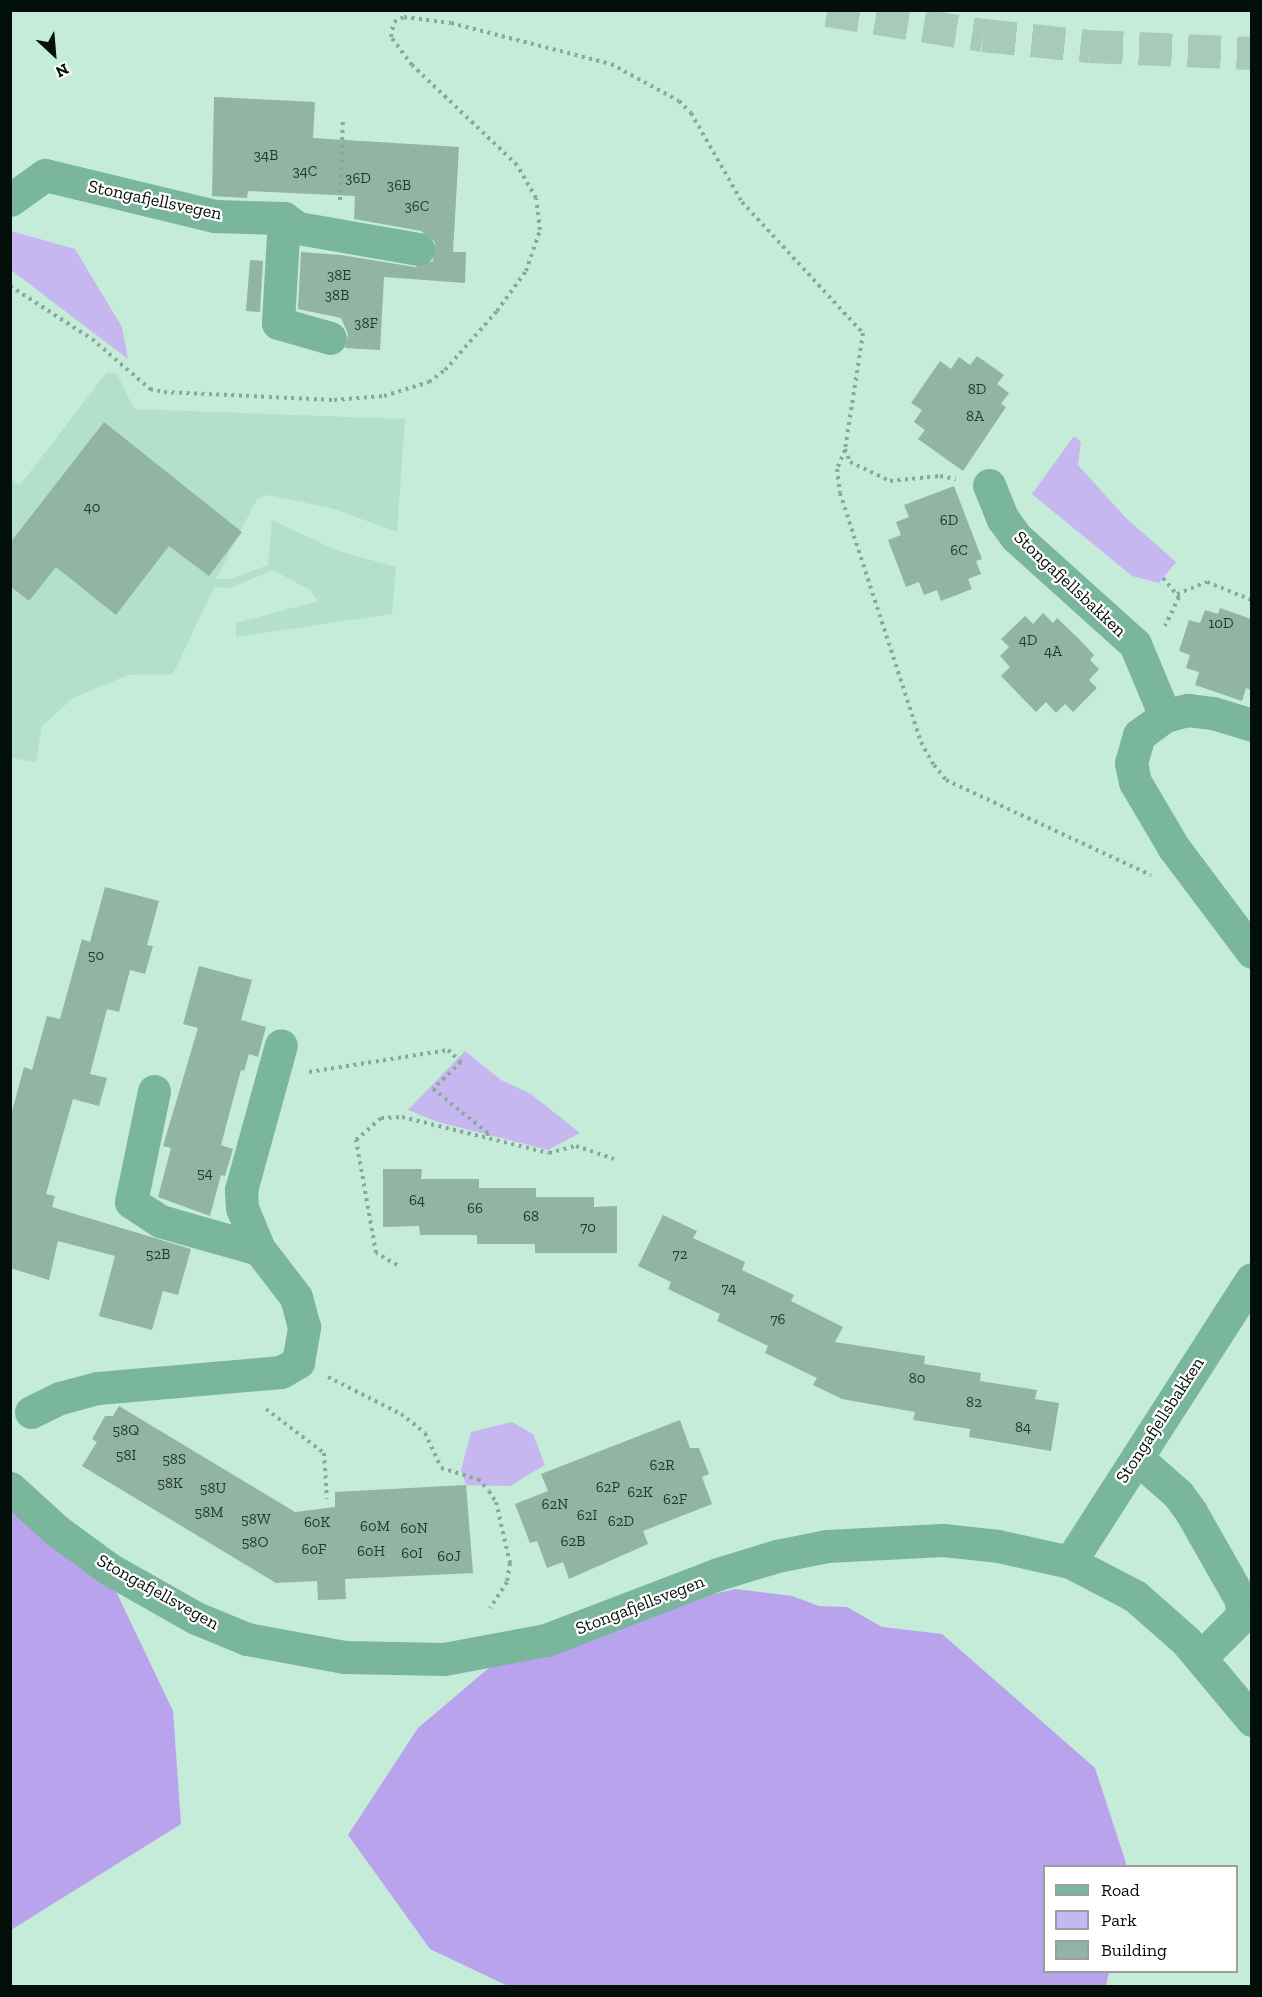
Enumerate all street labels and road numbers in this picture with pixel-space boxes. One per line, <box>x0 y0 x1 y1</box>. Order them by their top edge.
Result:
street label: Stongafjellsvegen <box>86 175 224 225</box>
street label: Stongafjellsbakken <box>1009 526 1131 642</box>
street label: Stongafjellsbakken <box>1111 1353 1209 1487</box>
street label: Stongafjellsvegen <box>93 1550 223 1634</box>
street label: Stongafjellsvegen <box>573 1571 707 1639</box>

